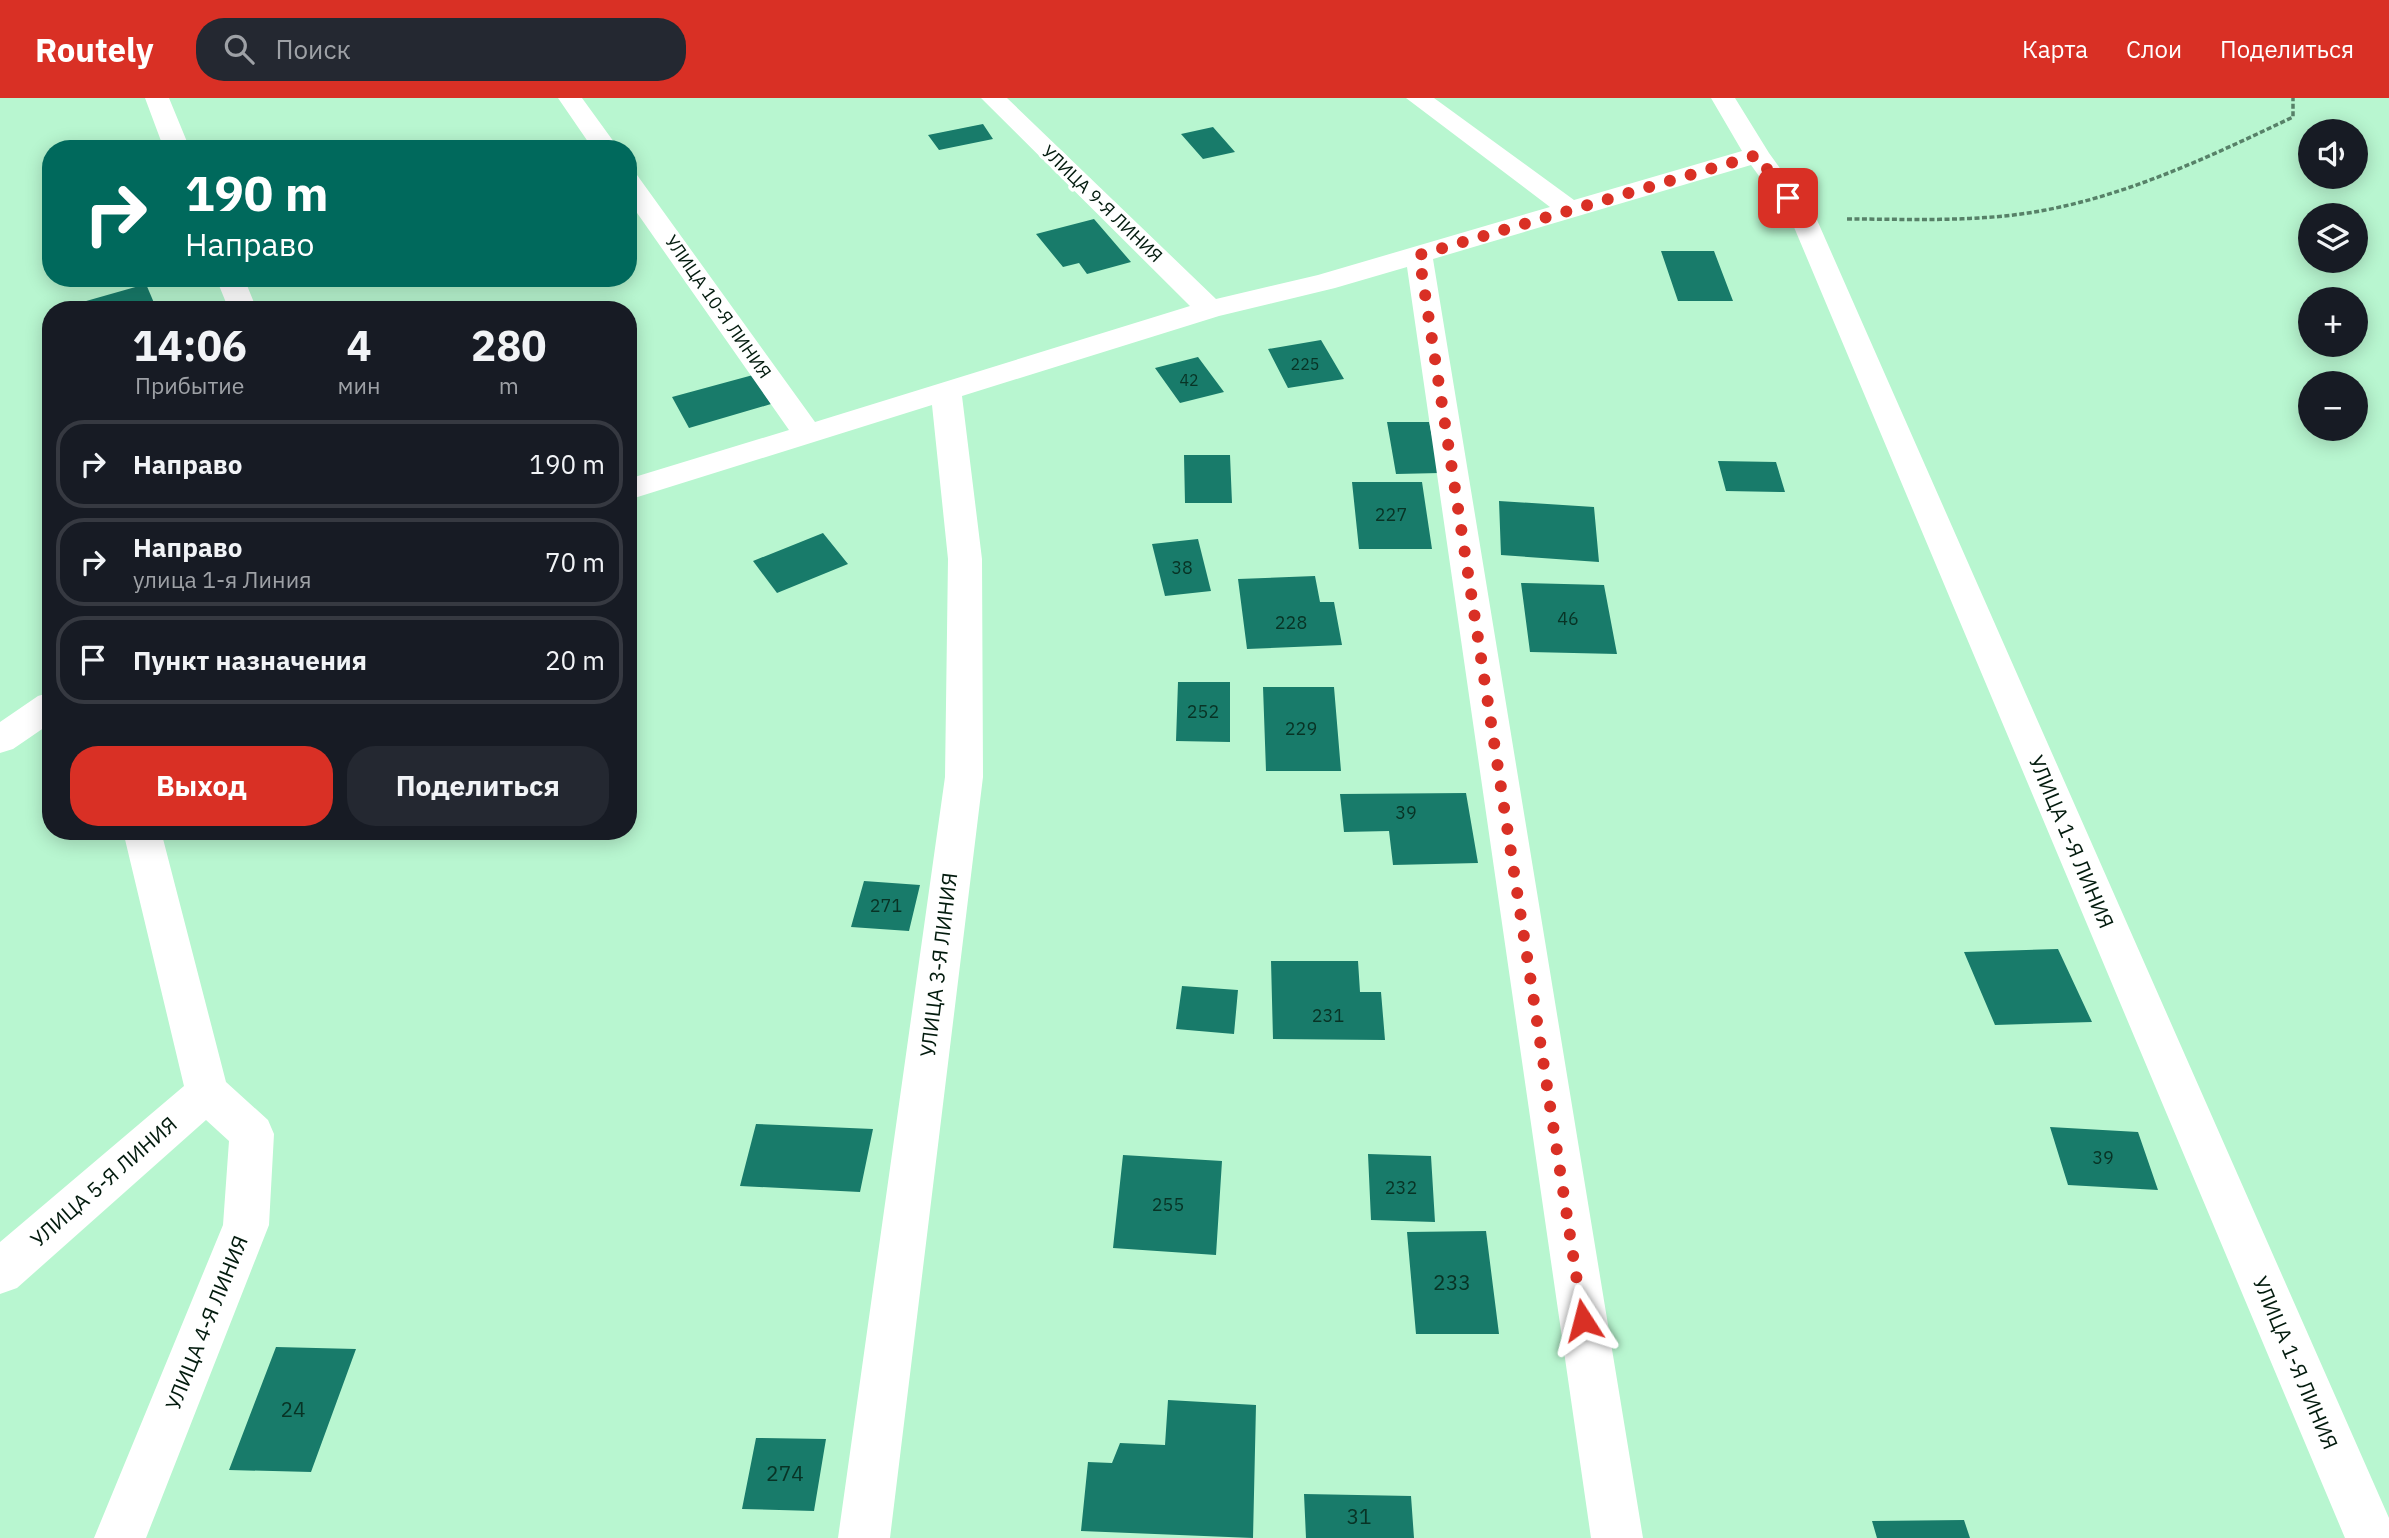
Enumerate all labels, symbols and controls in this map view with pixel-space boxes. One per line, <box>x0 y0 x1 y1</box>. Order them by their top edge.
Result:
search box <box>196 18 686 81</box>
text: Routely <box>35 28 154 71</box>
icon: search <box>220 30 258 68</box>
text: Поиск <box>276 32 351 66</box>
text: Карта <box>2022 33 2088 65</box>
text: Слои <box>2126 33 2182 65</box>
text: Поделиться <box>2220 33 2354 65</box>
map controls <box>2298 119 2368 441</box>
button: sound <box>2298 119 2368 189</box>
street label: УЛИЦА 9-Я ЛИНИЯ <box>1037 140 1168 267</box>
text: 190 m <box>185 161 329 224</box>
icon: right <box>70 168 161 259</box>
pin <box>1758 168 1818 228</box>
icon: arrive <box>1769 179 1807 217</box>
button: layers <box>2298 203 2368 273</box>
text: Направо <box>185 223 314 265</box>
street label: УЛИЦА 10-Я ЛИНИЯ <box>660 230 777 383</box>
button: + <box>2298 287 2368 357</box>
text: 14:06 <box>132 318 247 373</box>
text: 4 <box>346 318 372 373</box>
text: 280 <box>471 318 547 373</box>
house number: 225 <box>1291 354 1319 374</box>
text: Прибытие <box>135 370 244 400</box>
text: мин <box>337 370 381 400</box>
text: m <box>499 370 519 400</box>
house number: 42 <box>1179 370 1199 390</box>
button: − <box>2298 371 2368 441</box>
icon: right <box>74 445 112 483</box>
text: Направо <box>133 447 242 481</box>
text: 190 m <box>529 447 605 481</box>
house number: 227 <box>1375 503 1407 526</box>
text: Направо <box>133 530 242 564</box>
icon: right <box>74 543 112 581</box>
text: 70 m <box>545 545 605 579</box>
house number: 38 <box>1171 556 1193 579</box>
text: улица 1-я Линия <box>133 564 311 594</box>
house number: 46 <box>1557 607 1579 630</box>
house number: 228 <box>1275 611 1307 634</box>
icon: arrive <box>74 641 112 679</box>
text: Пункт назначения <box>133 643 367 677</box>
text: 20 m <box>545 643 605 677</box>
house number: 252 <box>1187 700 1219 723</box>
house number: 229 <box>1285 717 1317 740</box>
button: Выход <box>70 746 333 826</box>
button: Поделиться <box>347 746 609 826</box>
street label: УЛИЦА 1-Я ЛИНИЯ <box>2023 751 2121 933</box>
house number: 39 <box>1395 801 1417 824</box>
street label: УЛИЦА 3-Я ЛИНИЯ <box>913 871 963 1059</box>
house number: 271 <box>870 894 902 917</box>
house number: 231 <box>1312 1004 1344 1027</box>
street label: УЛИЦА 5-Я ЛИНИЯ <box>24 1110 183 1253</box>
house number: 39 <box>2092 1146 2114 1169</box>
house number: 232 <box>1385 1176 1417 1199</box>
house number: 255 <box>1152 1193 1184 1216</box>
street label: УЛИЦА 4-Я ЛИНИЯ <box>158 1231 254 1414</box>
house number: 233 <box>1433 1268 1471 1296</box>
street label: УЛИЦА 1-Я ЛИНИЯ <box>2247 1272 2345 1454</box>
position arrow <box>1546 1283 1620 1357</box>
house number: 24 <box>280 1395 306 1423</box>
house number: 274 <box>766 1459 804 1487</box>
house number: 31 <box>1346 1502 1372 1530</box>

